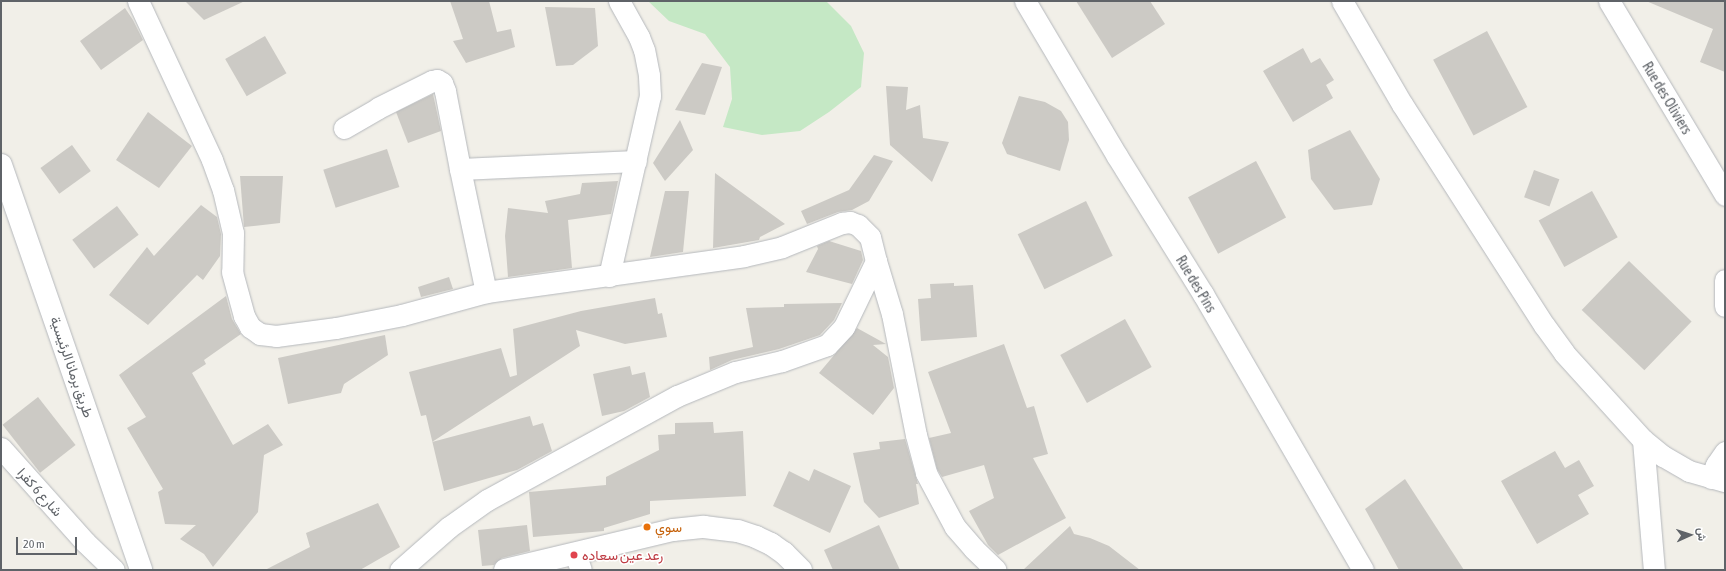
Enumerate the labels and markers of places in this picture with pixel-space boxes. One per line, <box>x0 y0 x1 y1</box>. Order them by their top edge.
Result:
place label: سوي <box>655 519 682 535</box>
marker: سوي <box>642 522 652 532</box>
place label: رعد عين سعاده <box>582 547 663 563</box>
marker: رعد عين سعاده <box>569 550 579 560</box>

